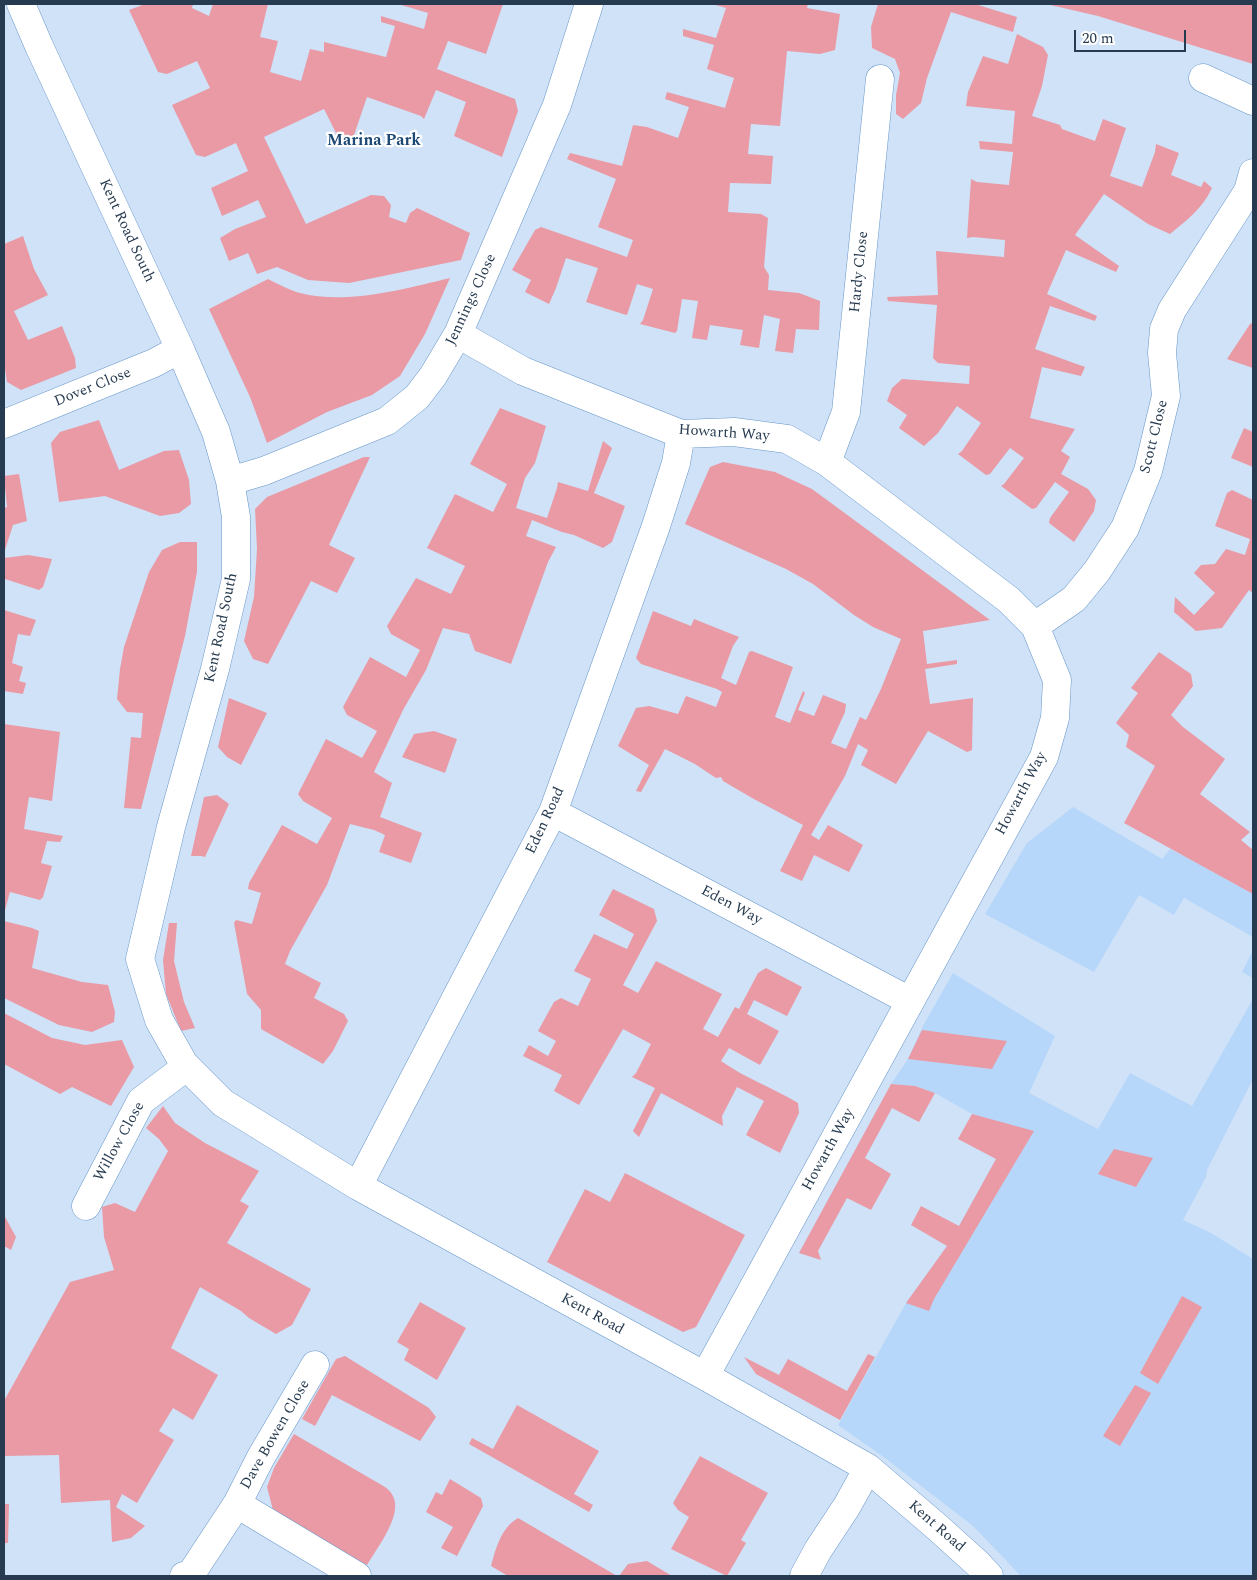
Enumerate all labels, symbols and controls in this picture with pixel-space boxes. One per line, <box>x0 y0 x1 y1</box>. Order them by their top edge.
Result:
scale bar <box>1077 20 1190 52</box>
text: 20 m <box>1082 27 1114 50</box>
district label: Marina Park <box>327 132 421 152</box>
street label: Kent Road South <box>94 176 158 286</box>
street label: Hardy Close <box>847 230 873 314</box>
street label: Jennings Close <box>443 251 501 349</box>
street label: Dover Close <box>52 364 134 412</box>
street label: Scott Close <box>1137 398 1173 476</box>
street label: Howarth Way <box>678 422 770 446</box>
street label: Kent Road South <box>202 571 242 685</box>
street label: Howarth Way <box>993 749 1051 839</box>
street label: Eden Road <box>523 785 569 857</box>
street label: Eden Way <box>697 882 765 930</box>
street label: Willow Close <box>91 1099 149 1185</box>
street label: Howarth Way <box>799 1106 859 1194</box>
street label: Kent Road <box>557 1290 627 1340</box>
street label: Dave Bowen Close <box>237 1377 315 1493</box>
street label: Kent Road <box>904 1497 968 1557</box>

